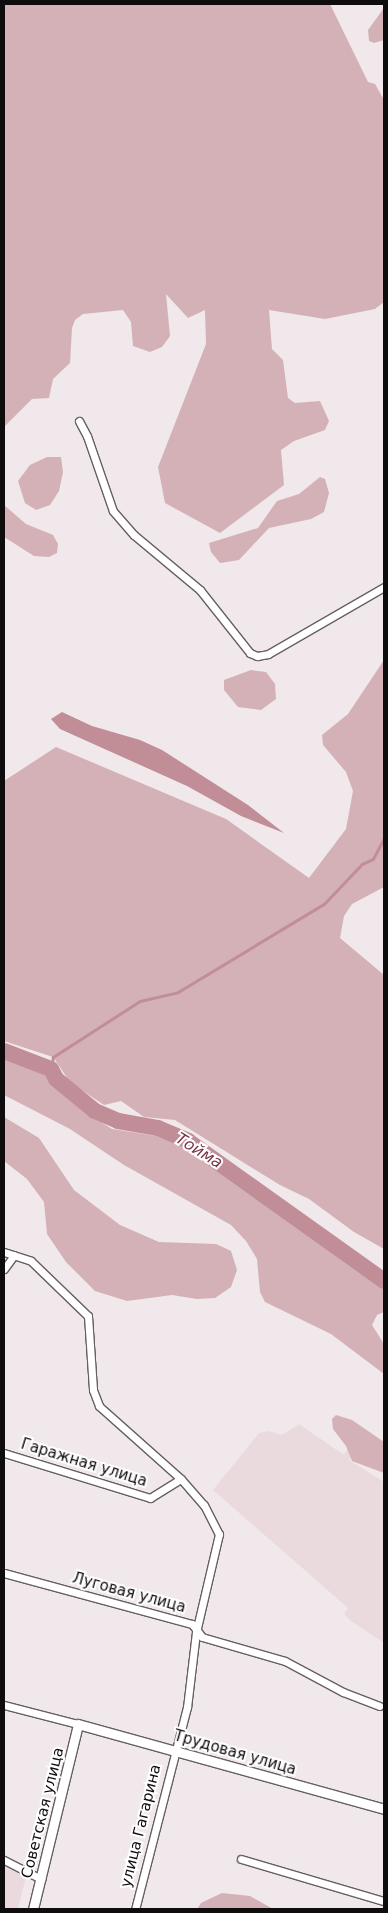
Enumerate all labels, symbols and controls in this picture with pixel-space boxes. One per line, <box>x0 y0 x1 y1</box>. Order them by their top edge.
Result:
water label: Тойма <box>172 1129 226 1173</box>
street label: Гаражная улица <box>19 1435 149 1491</box>
street label: Луговая улица <box>70 1569 188 1617</box>
street label: Трудовая улица <box>172 1727 298 1779</box>
street label: Советская улица <box>18 1746 68 1880</box>
street label: улица Гагарина <box>117 1763 165 1889</box>

